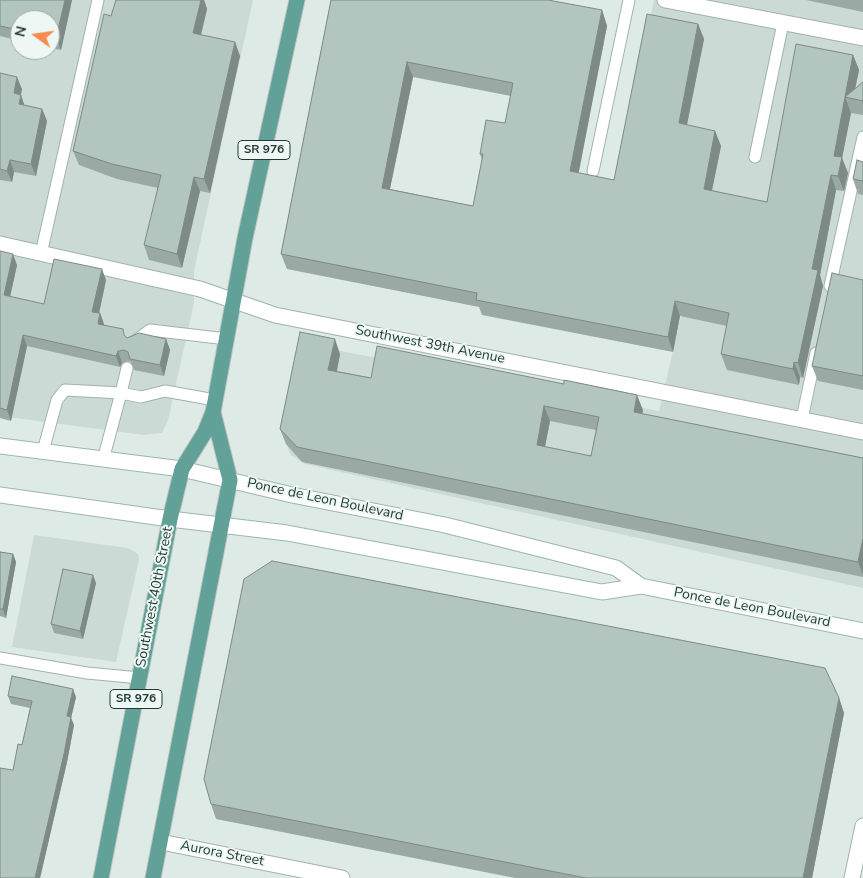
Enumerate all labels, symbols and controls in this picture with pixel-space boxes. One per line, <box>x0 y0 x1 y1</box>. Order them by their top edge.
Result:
north arrow <box>10 10 60 60</box>
text: N <box>10 24 31 39</box>
road number: SR 976 <box>238 140 290 160</box>
street label: Southwest 39th Avenue <box>354 322 506 368</box>
street label: Ponce de Leon Boulevard <box>245 475 405 525</box>
street label: Southwest 40th Street <box>133 525 177 669</box>
street label: Ponce de Leon Boulevard <box>672 585 832 631</box>
road number: SR 976 <box>110 690 162 709</box>
street label: Aurora Street <box>179 838 265 870</box>

